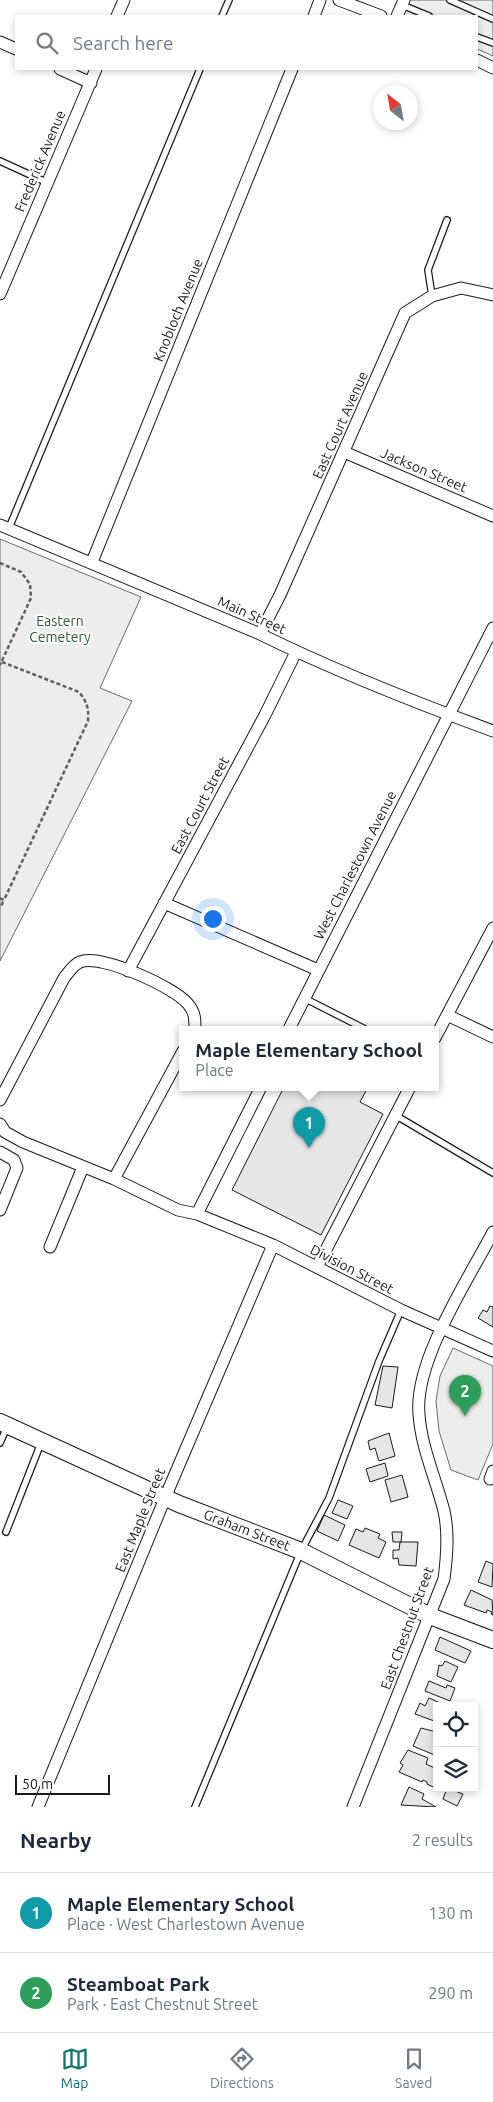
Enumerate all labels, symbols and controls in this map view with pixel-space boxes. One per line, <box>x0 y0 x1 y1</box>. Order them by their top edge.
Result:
search box <box>15 15 478 70</box>
icon: search <box>33 29 61 57</box>
text: Search here <box>73 32 173 54</box>
north arrow <box>373 85 418 130</box>
street label: Frederick Avenue <box>11 108 69 214</box>
street label: Knobloch Avenue <box>150 256 206 364</box>
street label: East Court Avenue <box>309 369 371 481</box>
street label: Jackson Street <box>378 445 470 496</box>
street label: Main Street <box>215 593 289 637</box>
park label: Eastern Cemetery <box>29 613 91 645</box>
street label: East Court Street <box>168 753 233 856</box>
street label: West Charlestown Avenue <box>310 788 400 942</box>
your location <box>200 906 226 932</box>
popup <box>179 1026 439 1091</box>
text: Maple Elementary School <box>195 1039 423 1061</box>
text: Place <box>195 1061 234 1079</box>
pin: 1 <box>293 1107 325 1148</box>
street label: Division Street <box>308 1241 397 1297</box>
pin: 2 <box>449 1375 481 1416</box>
street label: East Maple Street <box>112 1465 168 1574</box>
street label: Graham Street <box>201 1506 293 1554</box>
street label: East Chestnut Street <box>377 1564 437 1692</box>
map controls <box>433 1702 478 1792</box>
button: locate <box>433 1702 478 1747</box>
button: layers <box>433 1747 478 1792</box>
scale bar <box>15 1772 110 1795</box>
text: 50 m <box>22 1776 53 1792</box>
text: Nearby <box>20 1828 91 1852</box>
text: 2 results <box>412 1831 473 1849</box>
text: Maple Elementary School <box>67 1893 294 1915</box>
text: 1 <box>31 1904 41 1922</box>
text: 130 m <box>428 1904 473 1922</box>
text: Place · West Charlestown Avenue <box>67 1915 305 1933</box>
text: Steamboat Park <box>67 1973 210 1995</box>
text: 2 <box>31 1984 41 2002</box>
text: 290 m <box>428 1984 473 2002</box>
text: Park · East Chestnut Street <box>67 1995 258 2013</box>
tab: Map <box>61 2045 89 2091</box>
tab: Directions <box>210 2045 274 2091</box>
tab: Saved <box>395 2045 432 2091</box>

